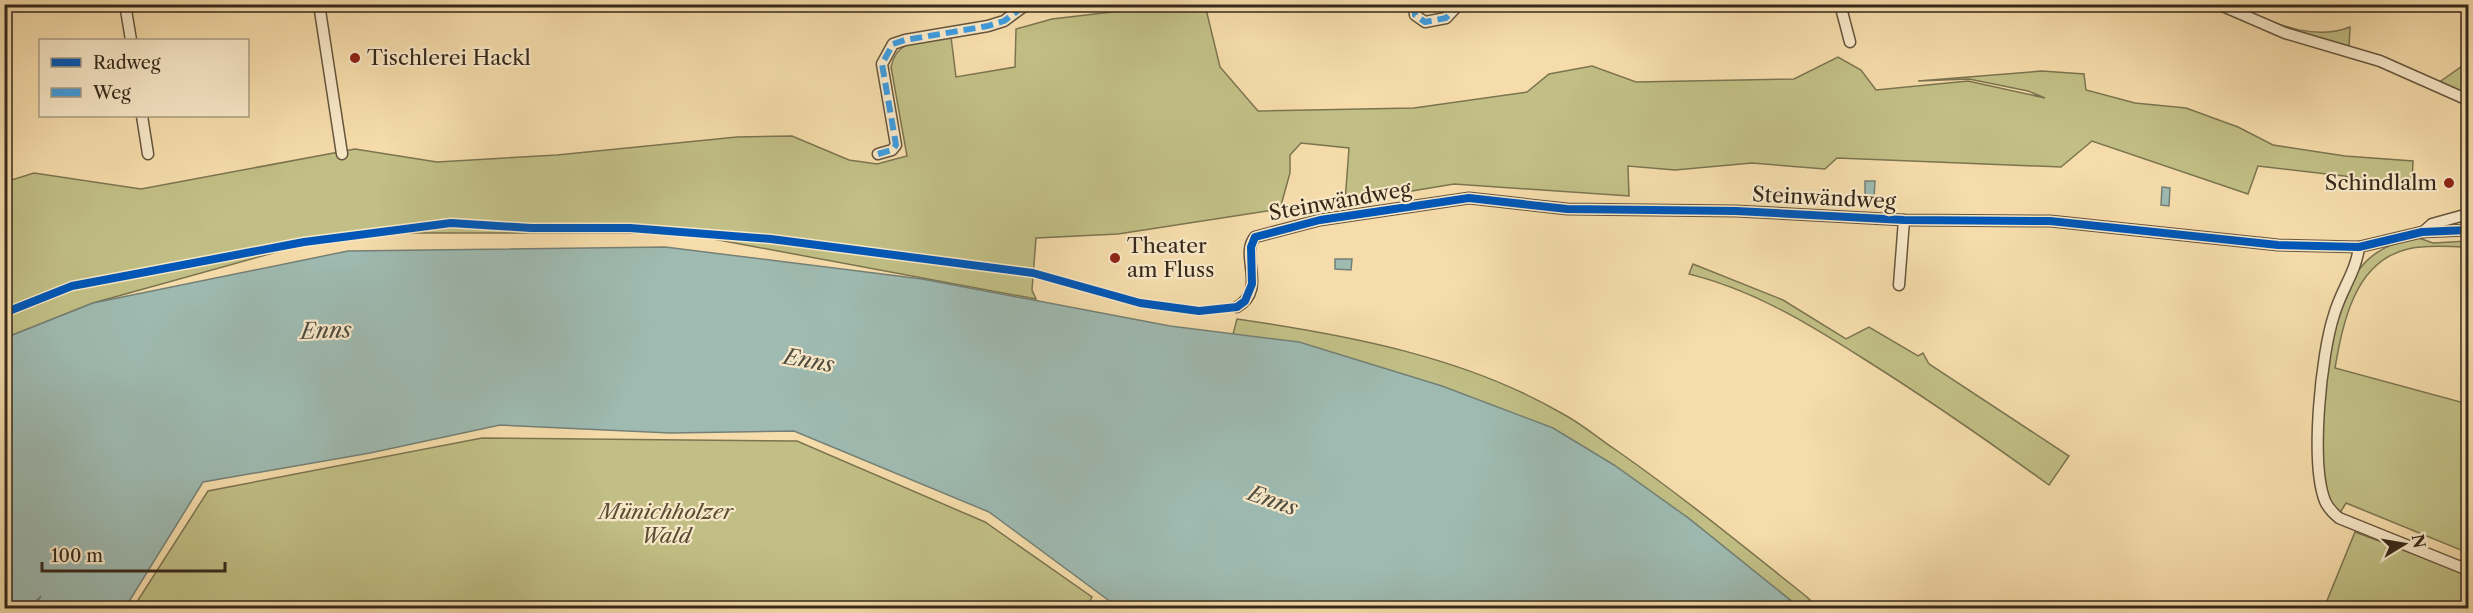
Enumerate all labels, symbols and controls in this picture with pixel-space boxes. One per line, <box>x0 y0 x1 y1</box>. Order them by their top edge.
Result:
legend <box>39 39 249 117</box>
place label: Tischlerei Hackl <box>367 45 531 70</box>
marker: Tischlerei Hackl <box>348 51 362 65</box>
text: Radweg <box>93 52 161 74</box>
text: Weg <box>92 82 131 104</box>
place label: Schindlalm <box>2325 170 2437 195</box>
street label: Steinwändweg <box>1267 176 1414 225</box>
marker: Schindlalm <box>2442 176 2456 190</box>
street label: Steinwändweg <box>1751 181 1897 214</box>
place label: Theater am Fluss <box>1127 233 1214 282</box>
marker: Theater am Fluss <box>1108 251 1122 265</box>
water label: Enns <box>298 316 352 345</box>
water label: Enns <box>779 342 837 378</box>
water label: Enns <box>1242 479 1302 522</box>
park label: Münichholzer Wald <box>596 499 734 548</box>
north arrow <box>2374 514 2434 574</box>
text: N <box>2408 532 2430 550</box>
scale bar <box>42 535 225 573</box>
text: 100 m <box>51 545 103 567</box>

